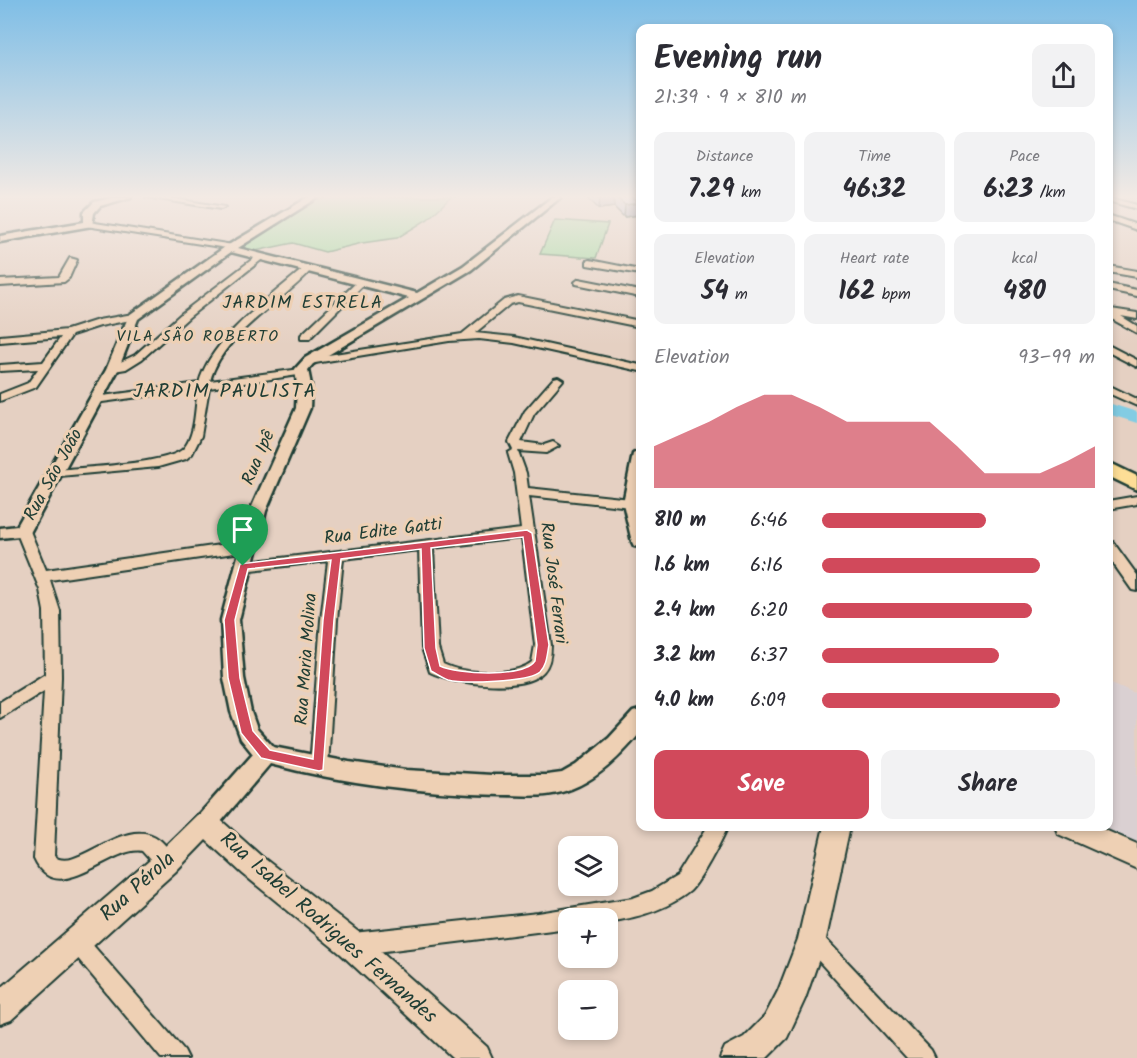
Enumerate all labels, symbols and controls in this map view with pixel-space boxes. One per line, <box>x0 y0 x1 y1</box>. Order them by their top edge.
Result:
text: Evening run <box>654 33 822 86</box>
button: share <box>1032 44 1095 107</box>
text: 21:39 · 9 × 810 m <box>654 82 807 114</box>
text: Distance <box>696 144 753 169</box>
text: Time <box>858 144 891 169</box>
text: Pace <box>1009 144 1040 169</box>
text: 7.29 <box>688 169 735 211</box>
text: 46:32 <box>842 169 907 211</box>
text: 6:23 <box>983 169 1033 211</box>
text: km <box>735 180 761 205</box>
text: /km <box>1033 180 1066 205</box>
text: Elevation <box>694 246 755 271</box>
text: Heart rate <box>840 246 909 271</box>
text: kcal <box>1011 246 1038 271</box>
text: 54 <box>701 271 729 313</box>
text: 162 <box>838 271 875 313</box>
text: 480 <box>1003 271 1046 313</box>
text: m <box>729 282 748 307</box>
text: bpm <box>875 282 911 307</box>
district label: JARDIM ESTRELA <box>222 289 384 318</box>
district label: VILA SÃO ROBERTO <box>116 324 280 349</box>
text: Elevation <box>654 342 730 374</box>
text: 93–99 m <box>1018 342 1095 374</box>
district label: JARDIM PAULISTA <box>133 376 317 408</box>
street label: Rua São João <box>17 424 91 526</box>
street label: Rua Ipê <box>235 425 284 490</box>
pin <box>217 504 268 566</box>
text: 810 m <box>654 505 706 537</box>
text: 6:46 <box>750 505 788 537</box>
street label: Rua Edite Gatti <box>322 510 444 554</box>
icon: arrive <box>226 513 259 546</box>
street label: Rua José Ferrari <box>531 521 575 646</box>
text: 1.6 km <box>654 550 710 582</box>
text: 6:16 <box>750 550 783 582</box>
street label: Rua Maria Molina <box>288 592 326 726</box>
text: 2.4 km <box>654 595 715 627</box>
text: 6:20 <box>750 595 788 627</box>
text: 3.2 km <box>654 640 715 672</box>
text: 6:37 <box>750 640 787 672</box>
text: 4.0 km <box>654 685 714 717</box>
text: 6:09 <box>750 685 786 717</box>
button: Save <box>654 750 869 819</box>
button: Share <box>881 750 1095 819</box>
street label: Rua Isabel Rodrigues Fernandes <box>212 824 444 1032</box>
map controls <box>558 836 618 1040</box>
button: layers <box>558 836 618 896</box>
street label: Rua Pérola <box>93 844 183 930</box>
button: + <box>558 908 618 968</box>
button: − <box>558 980 618 1040</box>

